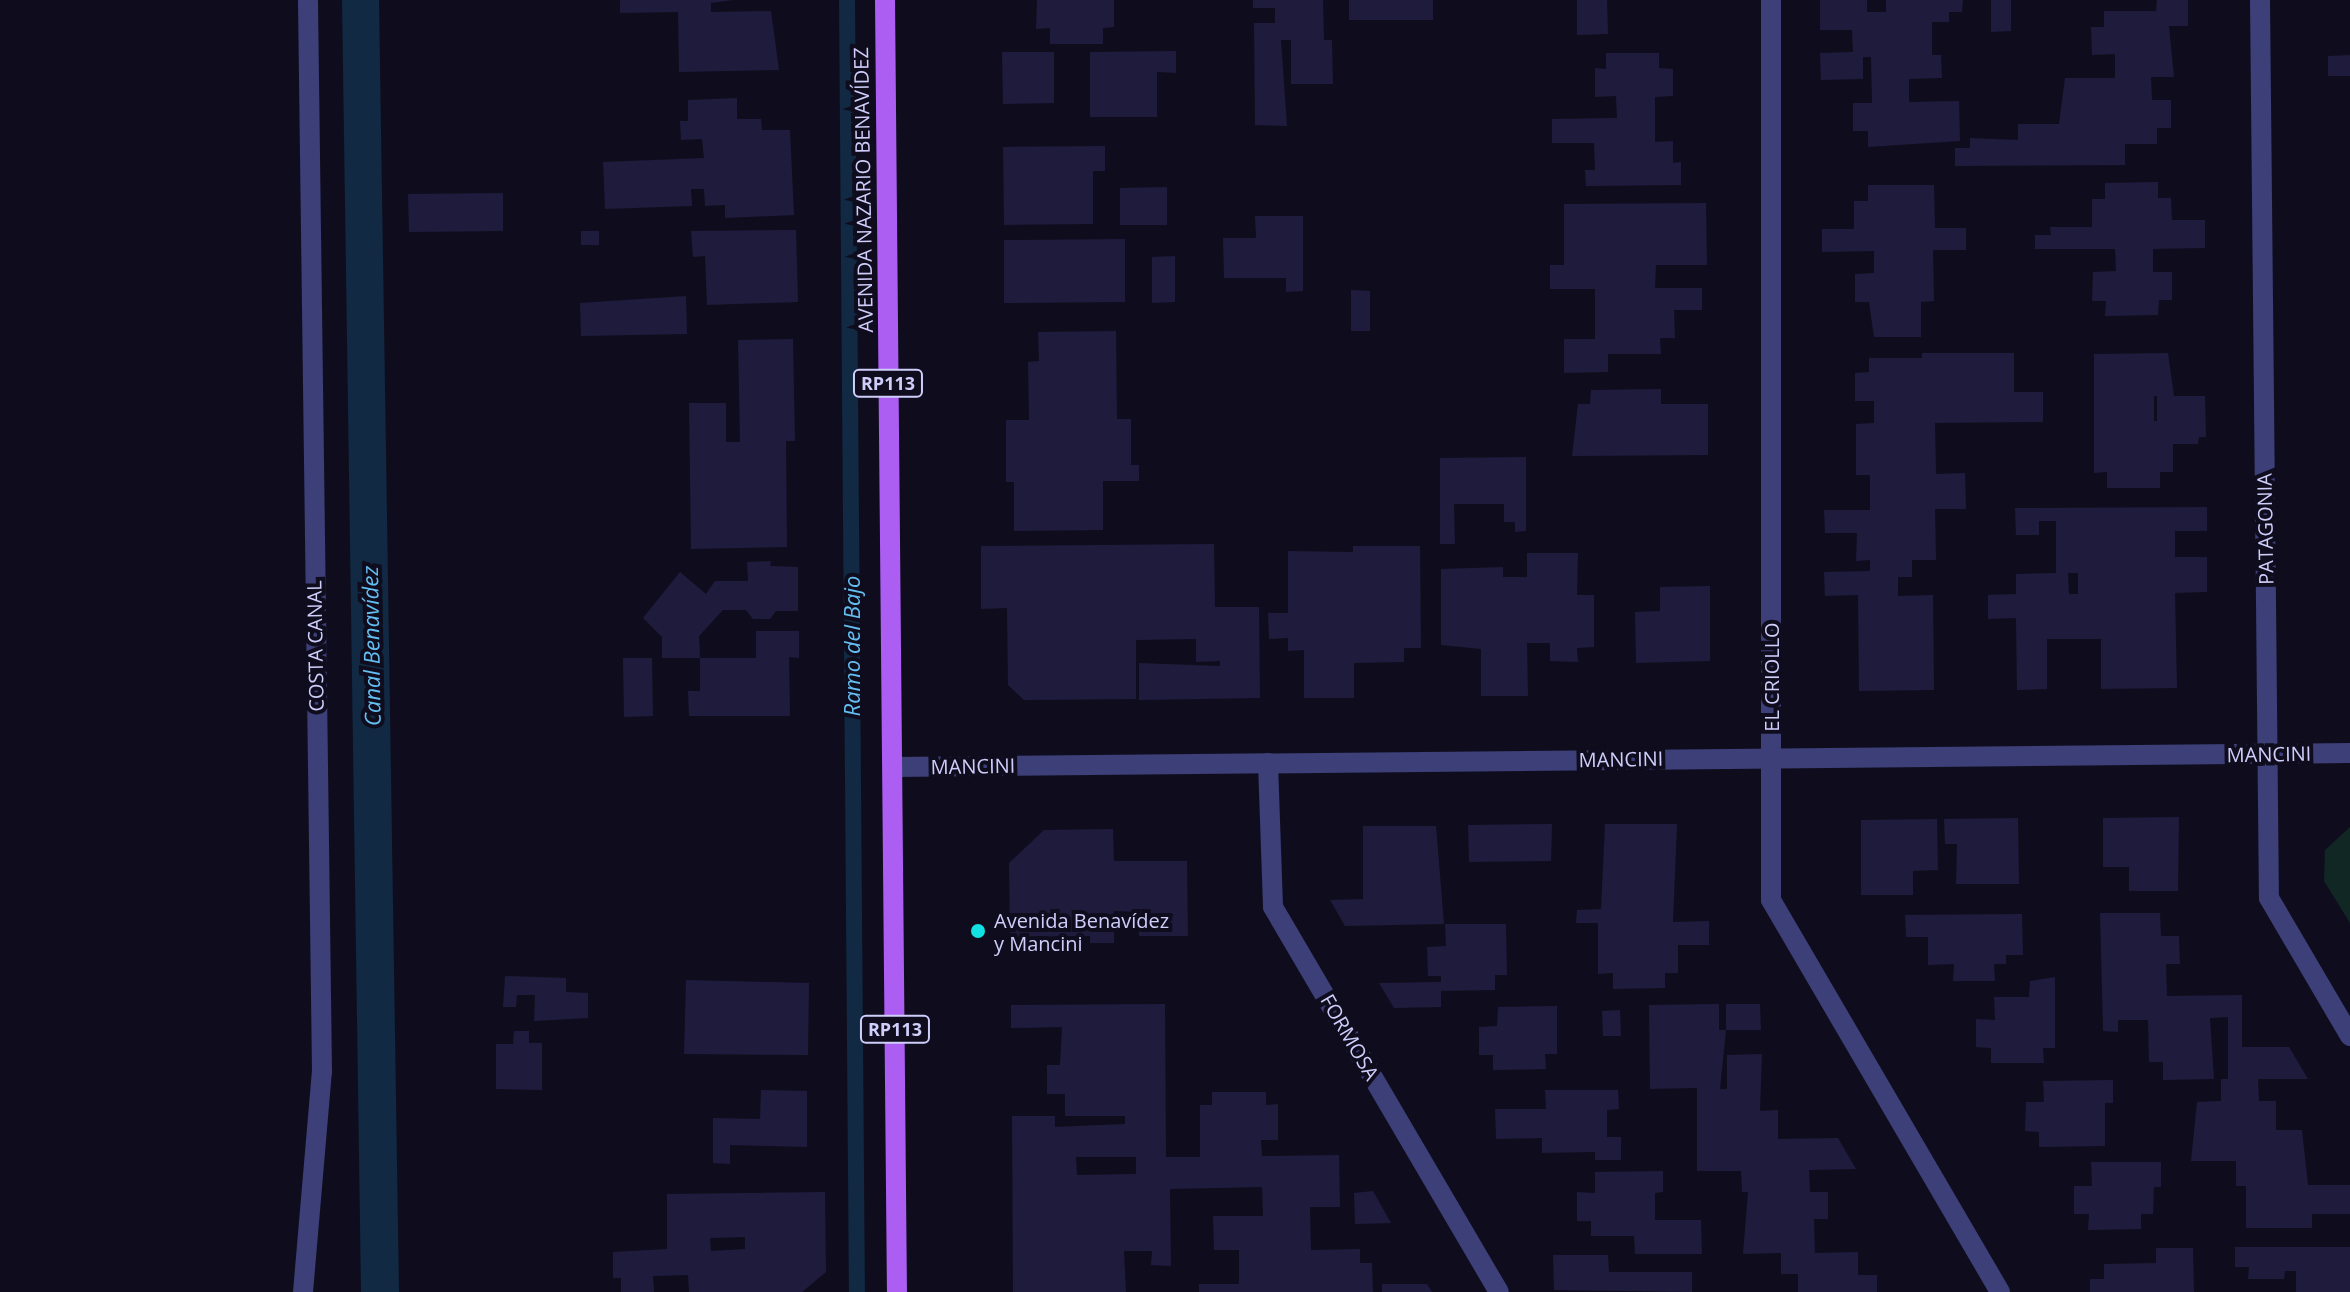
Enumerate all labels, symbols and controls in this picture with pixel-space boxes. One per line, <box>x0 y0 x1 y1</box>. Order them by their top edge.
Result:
street label: AVENIDA NAZARIO BENAVÍDEZ <box>849 47 877 333</box>
road number: RP113 <box>852 369 924 397</box>
street label: PATAGONIA <box>2252 473 2278 585</box>
water label: Canal Benavídez <box>356 566 386 726</box>
water label: Ramo del Bajo <box>839 576 865 716</box>
street label: COSTA CANAL <box>302 580 328 712</box>
street label: EL CRIOLLO <box>1759 622 1783 732</box>
street label: MANCINI <box>2227 741 2311 767</box>
street label: MANCINI <box>1579 746 1663 772</box>
street label: MANCINI <box>931 753 1015 779</box>
place label: Avenida Benavídez y Mancini <box>994 908 1169 955</box>
marker: Avenida Benavídez y Mancini <box>969 922 987 940</box>
street label: FORMOSA <box>1316 990 1384 1084</box>
road number: RP113 <box>859 1015 931 1043</box>

